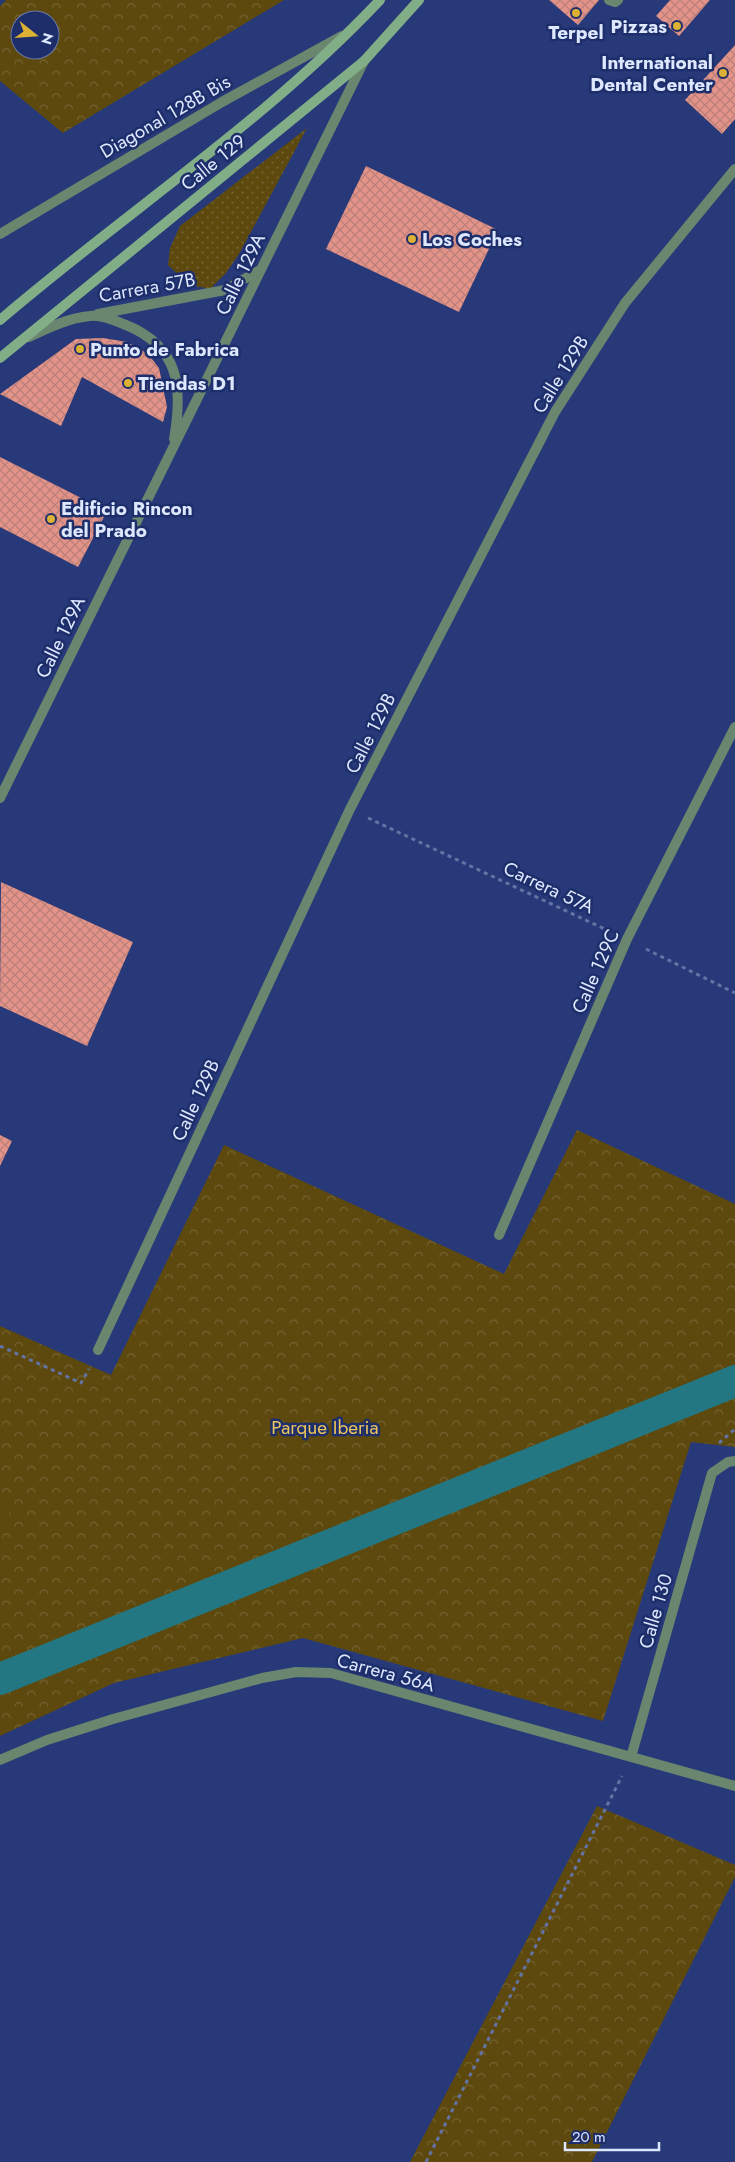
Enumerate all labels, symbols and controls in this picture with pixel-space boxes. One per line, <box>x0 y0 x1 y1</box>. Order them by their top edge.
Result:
marker: Terpel <box>570 7 582 19</box>
north arrow <box>10 10 60 60</box>
place label: Pizzas <box>611 13 667 40</box>
place label: Terpel <box>548 19 604 46</box>
marker: Pizzas <box>671 20 683 32</box>
text: N <box>36 31 59 47</box>
place label: International Dental Center <box>590 49 713 98</box>
marker: International Dental Center <box>717 67 729 79</box>
street label: Diagonal 128B Bis <box>95 68 236 165</box>
street label: Calle 129 <box>175 128 252 197</box>
place label: Los Coches <box>422 226 522 253</box>
street label: Calle 129A <box>209 228 272 320</box>
marker: Los Coches <box>406 233 418 245</box>
street label: Carrera 57B <box>97 266 197 309</box>
street label: Calle 129B <box>526 330 595 418</box>
place label: Punto de Fabrica <box>90 336 239 363</box>
marker: Punto de Fabrica <box>74 343 86 355</box>
place label: Tiendas D1 <box>138 370 236 397</box>
marker: Tiendas D1 <box>122 377 134 389</box>
place label: Edificio Rincon del Prado <box>61 495 193 544</box>
marker: Edificio Rincon del Prado <box>45 513 57 525</box>
street label: Calle 129A <box>29 591 92 683</box>
street label: Calle 129B <box>339 688 402 778</box>
street label: Carrera 57A <box>499 855 599 920</box>
street label: Calle 129C <box>565 925 626 1018</box>
street label: Calle 129B <box>165 1055 226 1145</box>
park label: Parque Iberia <box>271 1414 379 1441</box>
street label: Calle 130 <box>632 1571 679 1652</box>
street label: Carrera 56A <box>334 1646 438 1699</box>
scale bar <box>565 2120 659 2152</box>
text: 20 m <box>572 2126 606 2148</box>

